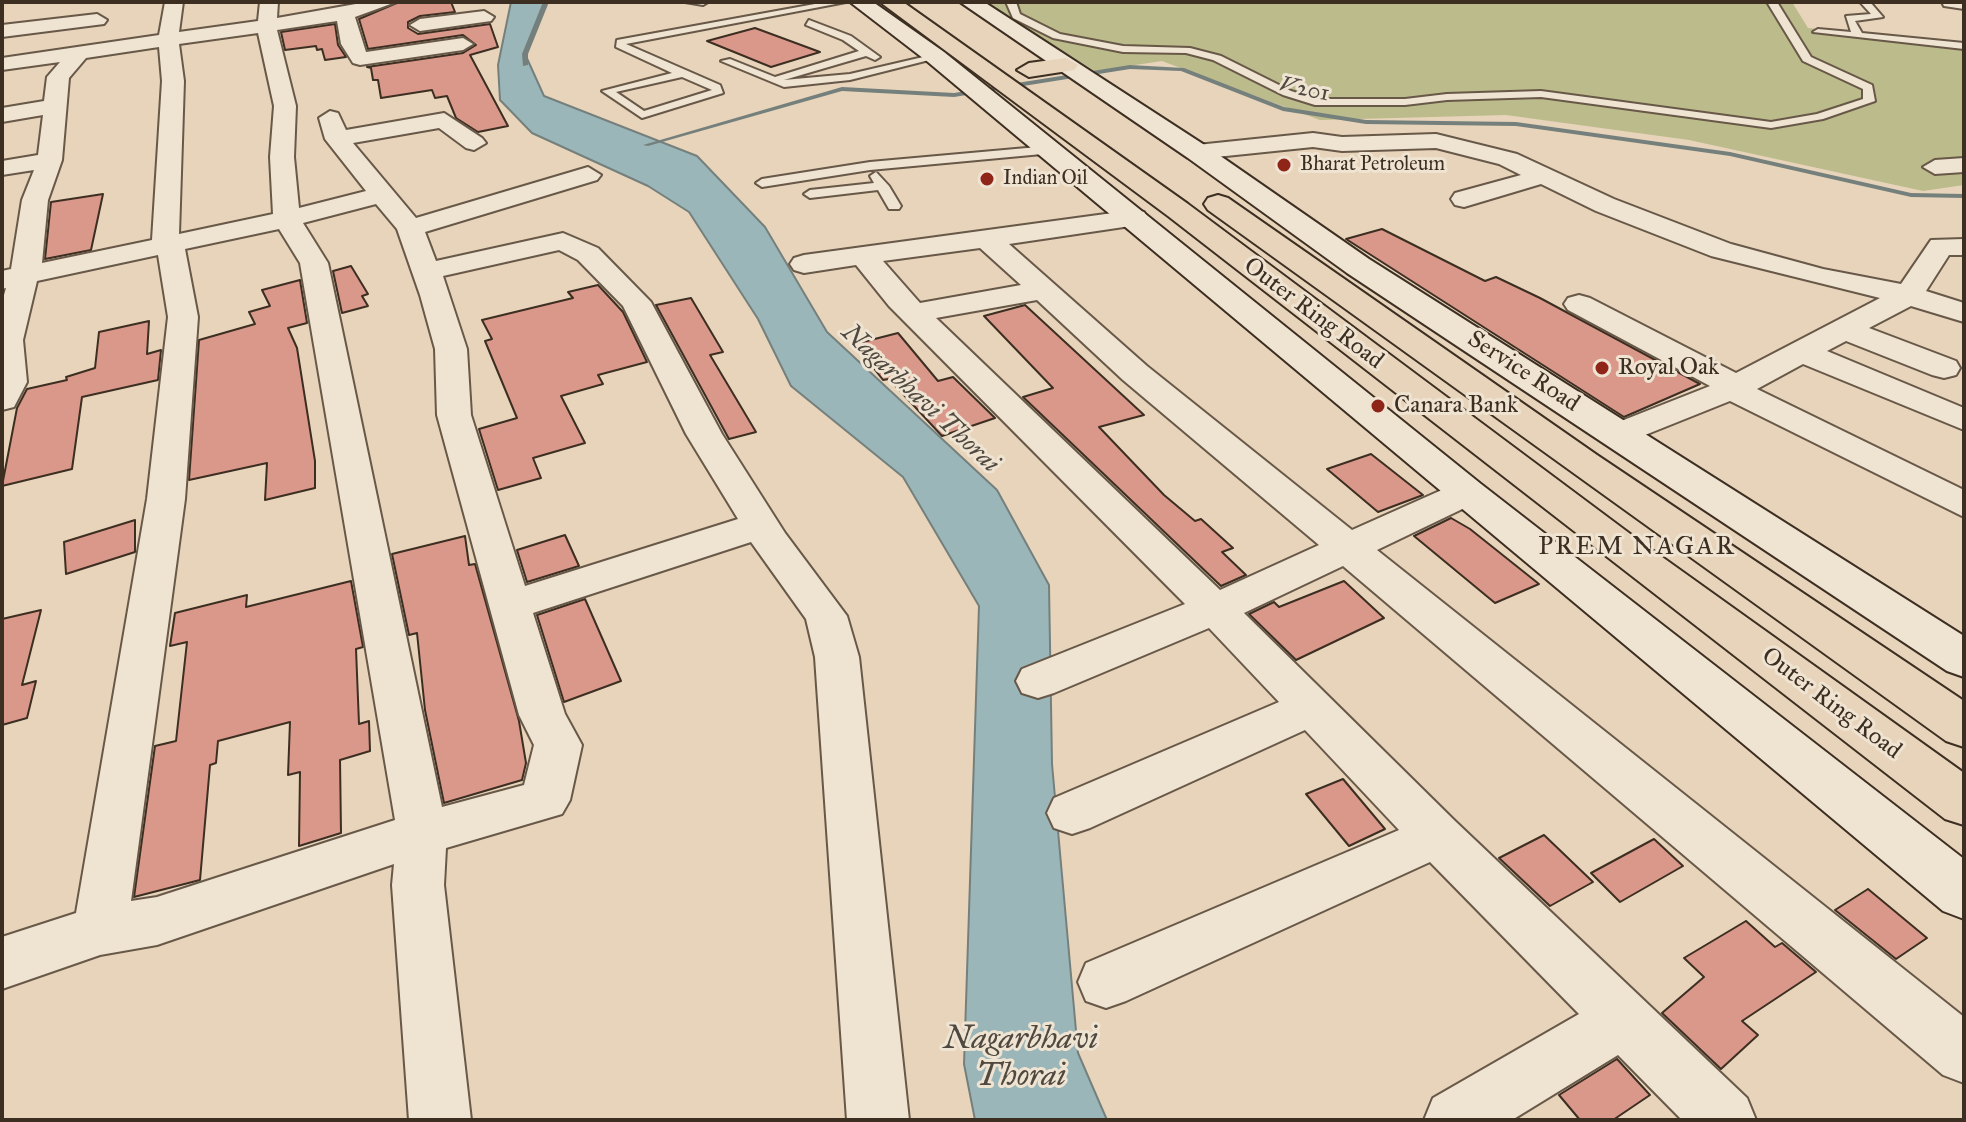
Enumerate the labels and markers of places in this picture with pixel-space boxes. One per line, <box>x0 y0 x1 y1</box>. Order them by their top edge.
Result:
place label: Bharat Petroleum <box>1300 153 1445 177</box>
marker: Bharat Petroleum <box>1275 156 1293 174</box>
place label: Indian Oil <box>1003 167 1088 191</box>
marker: Indian Oil <box>978 170 996 188</box>
place label: Royal Oak <box>1618 354 1719 382</box>
marker: Royal Oak <box>1593 359 1611 377</box>
place label: Canara Bank <box>1394 392 1518 420</box>
marker: Canara Bank <box>1369 397 1387 415</box>

